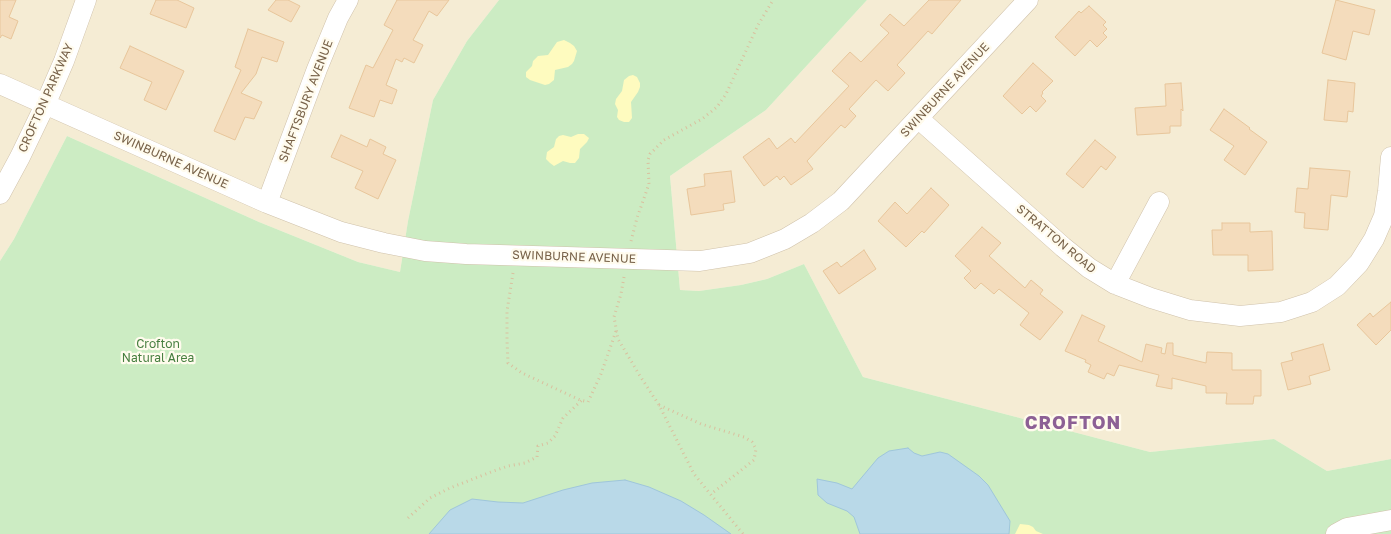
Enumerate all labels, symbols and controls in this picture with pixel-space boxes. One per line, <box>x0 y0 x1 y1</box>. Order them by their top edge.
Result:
street label: SHAFTSBURY AVENUE <box>276 38 336 164</box>
street label: SWINBURNE AVENUE <box>897 40 993 140</box>
street label: CROFTON PARKWAY <box>16 41 76 155</box>
street label: SWINBURNE AVENUE <box>111 128 231 192</box>
street label: STRATTON ROAD <box>1013 201 1099 277</box>
street label: SWINBURNE AVENUE <box>512 248 636 266</box>
park label: Crofton Natural Area <box>122 337 194 365</box>
district label: CROFTON <box>1024 412 1122 434</box>

